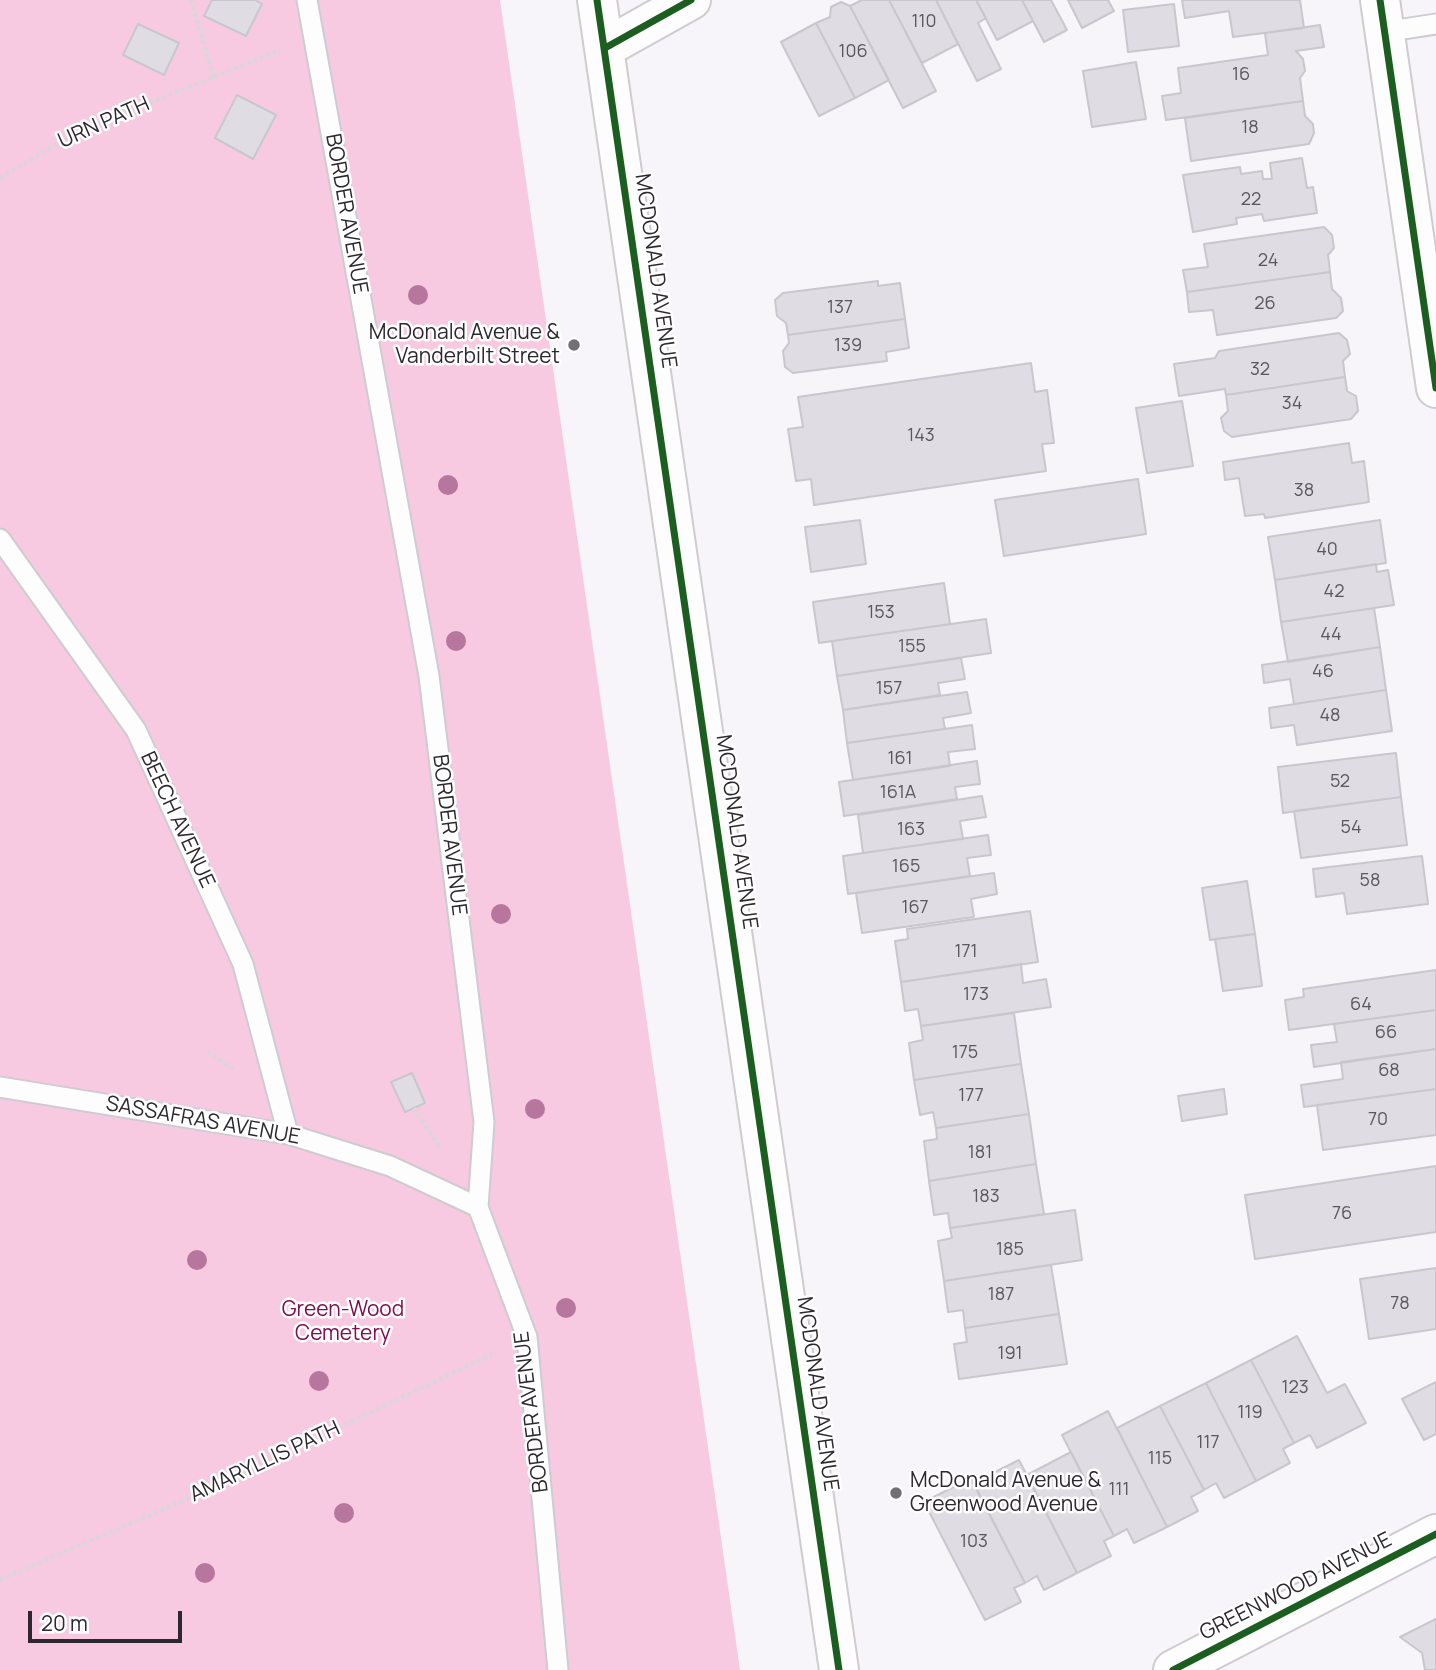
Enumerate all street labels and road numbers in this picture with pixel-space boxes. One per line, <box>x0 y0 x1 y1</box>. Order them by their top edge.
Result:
street label: URN PATH <box>55 92 153 154</box>
street label: BORDER AVENUE <box>319 132 373 296</box>
street label: MCDONALD AVENUE <box>629 172 681 370</box>
street label: MCDONALD AVENUE <box>710 733 762 931</box>
street label: BEECH AVENUE <box>134 748 220 892</box>
street label: BORDER AVENUE <box>427 753 471 917</box>
street label: SASSAFRAS AVENUE <box>104 1092 302 1150</box>
street label: MCDONALD AVENUE <box>791 1295 843 1493</box>
street label: BORDER AVENUE <box>510 1330 554 1494</box>
street label: AMARYLLIS PATH <box>186 1416 344 1508</box>
street label: GREENWOOD AVENUE <box>1196 1528 1396 1646</box>

